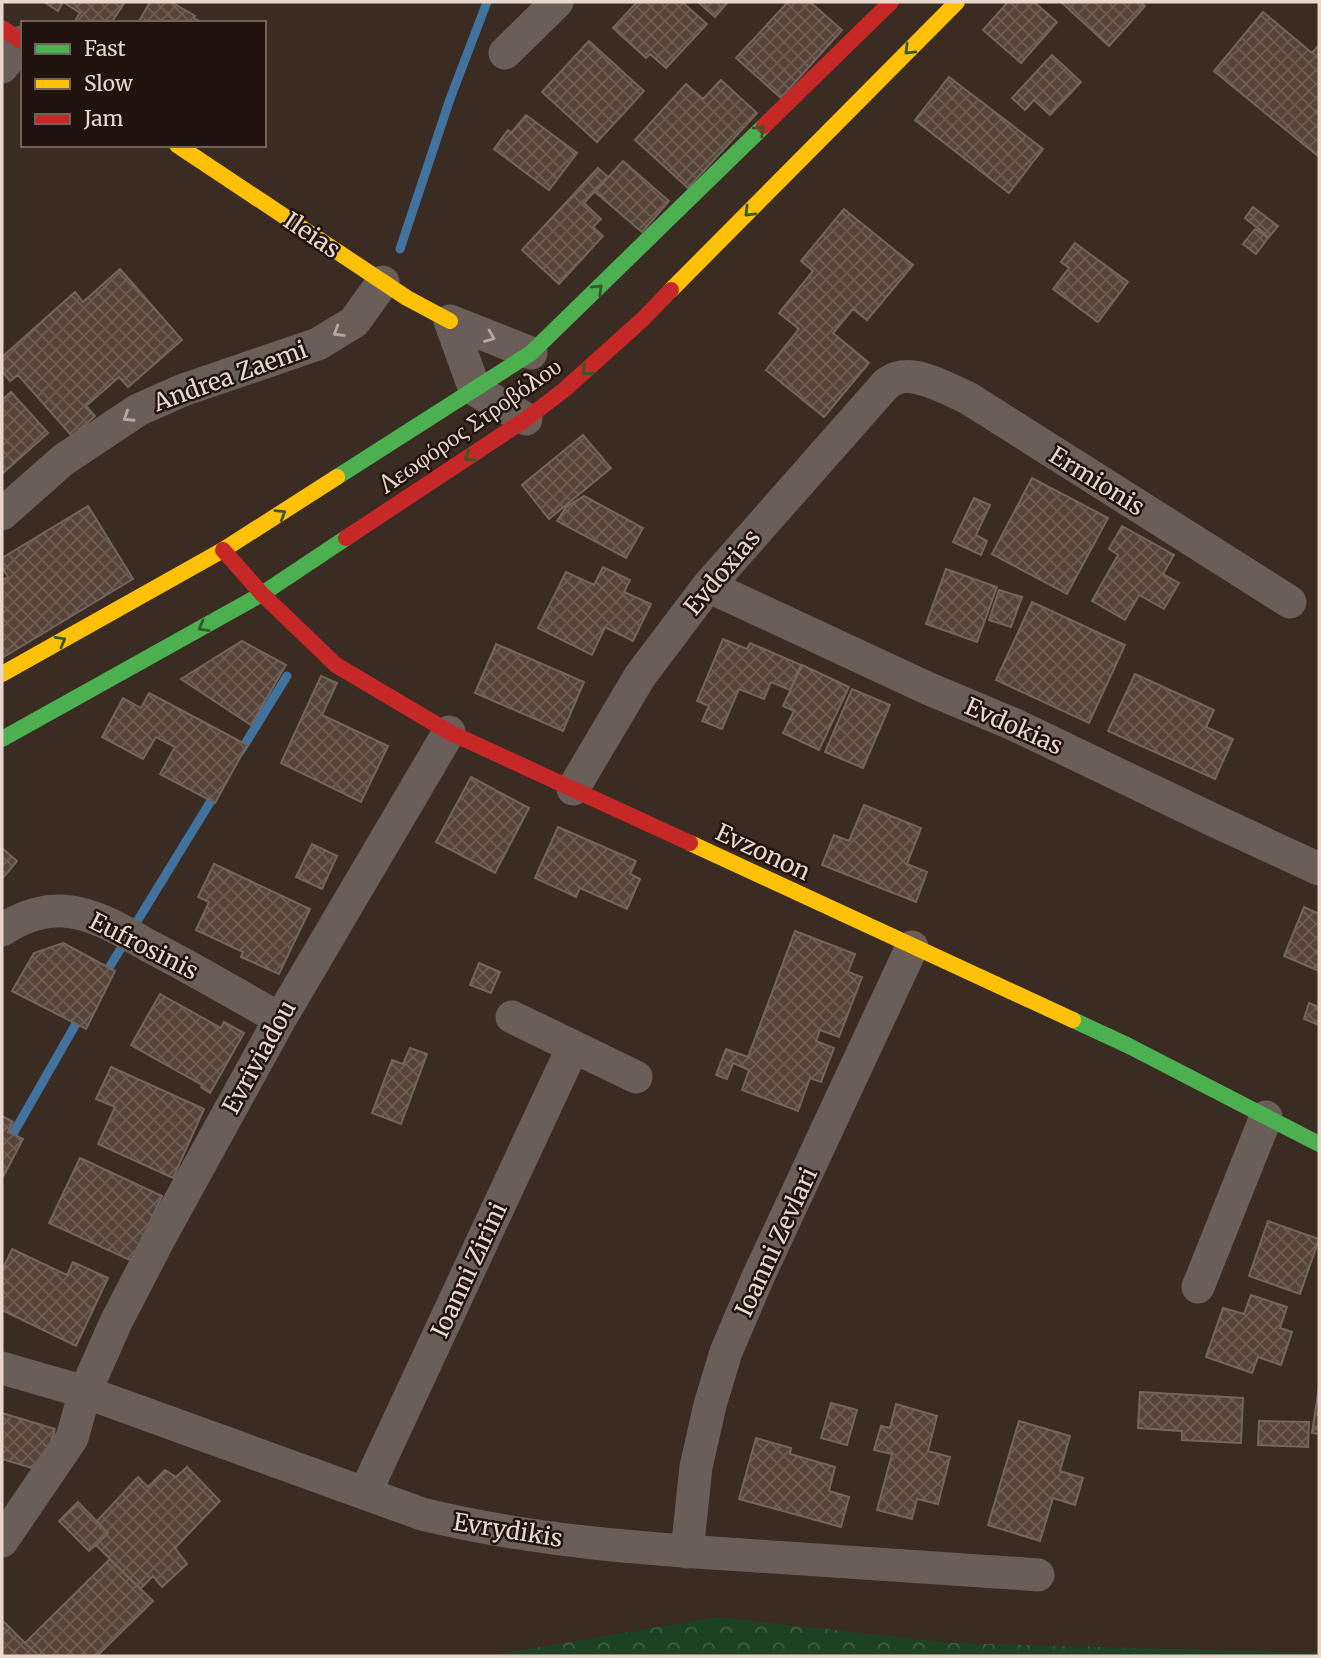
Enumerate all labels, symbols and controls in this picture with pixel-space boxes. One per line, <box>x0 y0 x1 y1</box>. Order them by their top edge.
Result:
legend <box>21 21 266 147</box>
text: Fast <box>84 35 126 62</box>
one-way arrow <box>904 42 917 55</box>
text: Slow <box>84 70 133 97</box>
text: Jam <box>83 105 123 132</box>
one-way arrow <box>752 125 765 138</box>
one-way arrow <box>744 204 757 217</box>
street label: Ileias <box>278 205 346 265</box>
one-way arrow <box>590 285 603 298</box>
one-way arrow <box>332 324 345 337</box>
one-way arrow <box>483 329 496 343</box>
street label: Andrea Zaemi <box>148 334 311 419</box>
street label: Λεωφόρος Στροβόλου <box>372 350 567 500</box>
one-way arrow <box>581 362 594 375</box>
one-way arrow <box>122 409 135 422</box>
street label: Ermionis <box>1043 440 1151 522</box>
one-way arrow <box>464 449 477 462</box>
one-way arrow <box>273 509 286 522</box>
street label: Evdoxias <box>677 523 767 621</box>
one-way arrow <box>198 619 211 632</box>
one-way arrow <box>54 636 67 649</box>
street label: Evdokias <box>960 691 1068 761</box>
street label: Evzonon <box>711 817 815 887</box>
street label: Eufrosinis <box>84 905 204 987</box>
street label: Evriviadou <box>215 995 303 1119</box>
street label: Ioanni Zevlari <box>728 1162 824 1322</box>
street label: Ioanni Zirini <box>424 1197 514 1343</box>
street label: Evrydikis <box>451 1506 565 1554</box>

